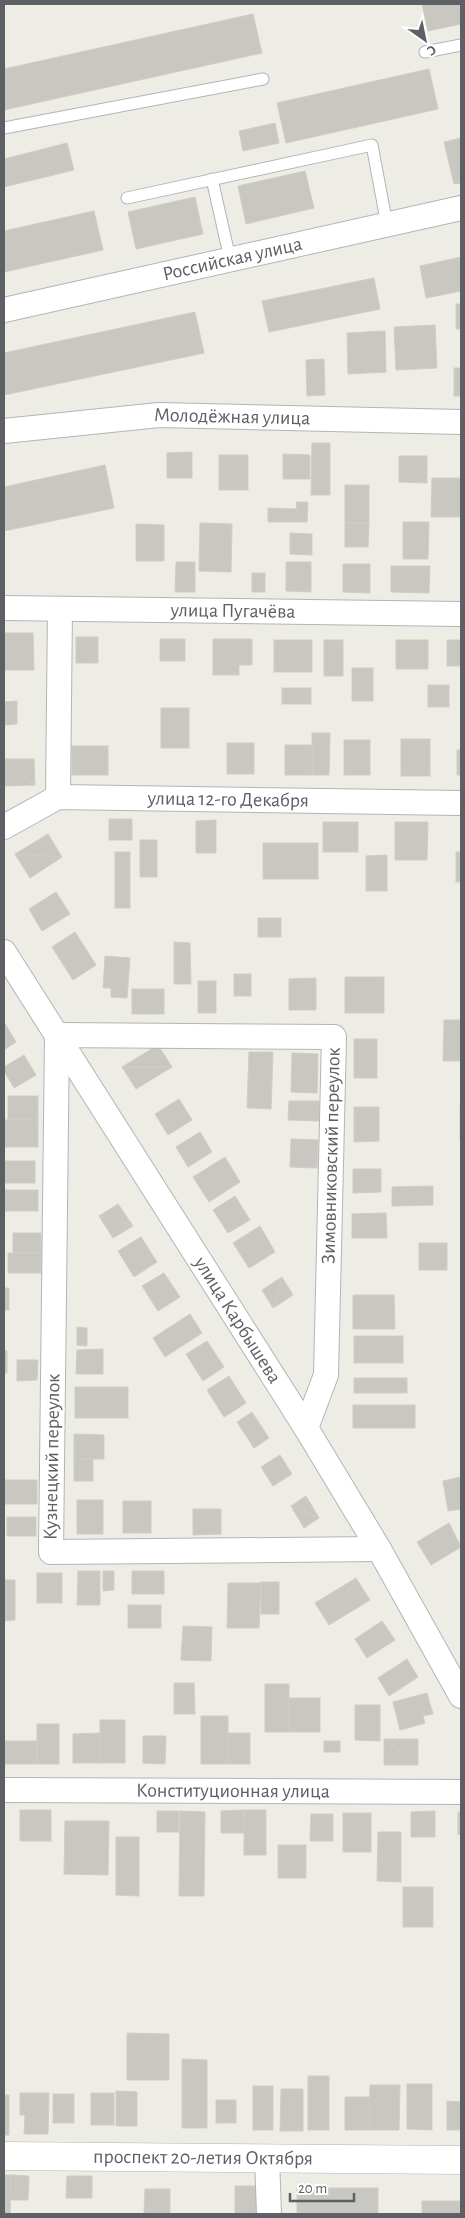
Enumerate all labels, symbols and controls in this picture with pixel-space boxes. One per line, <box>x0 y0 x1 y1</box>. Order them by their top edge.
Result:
north arrow <box>400 15 450 65</box>
text: С <box>424 42 439 58</box>
street label: Российская улица <box>161 234 304 284</box>
street label: Молодёжная улица <box>154 405 311 429</box>
street label: улица Пугачёва <box>169 600 296 622</box>
street label: улица 12-го Декабря <box>146 788 309 811</box>
street label: Зимовниковский переулок <box>319 1047 344 1264</box>
street label: улица Карбышева <box>190 1253 285 1387</box>
street label: Кузнецкий переулок <box>41 1374 63 1540</box>
street label: Конституционная улица <box>136 1781 330 1801</box>
street label: проспект 20-летия Октября <box>93 2147 313 2169</box>
scale bar <box>290 2170 354 2202</box>
text: 20 m <box>298 2181 327 2196</box>

